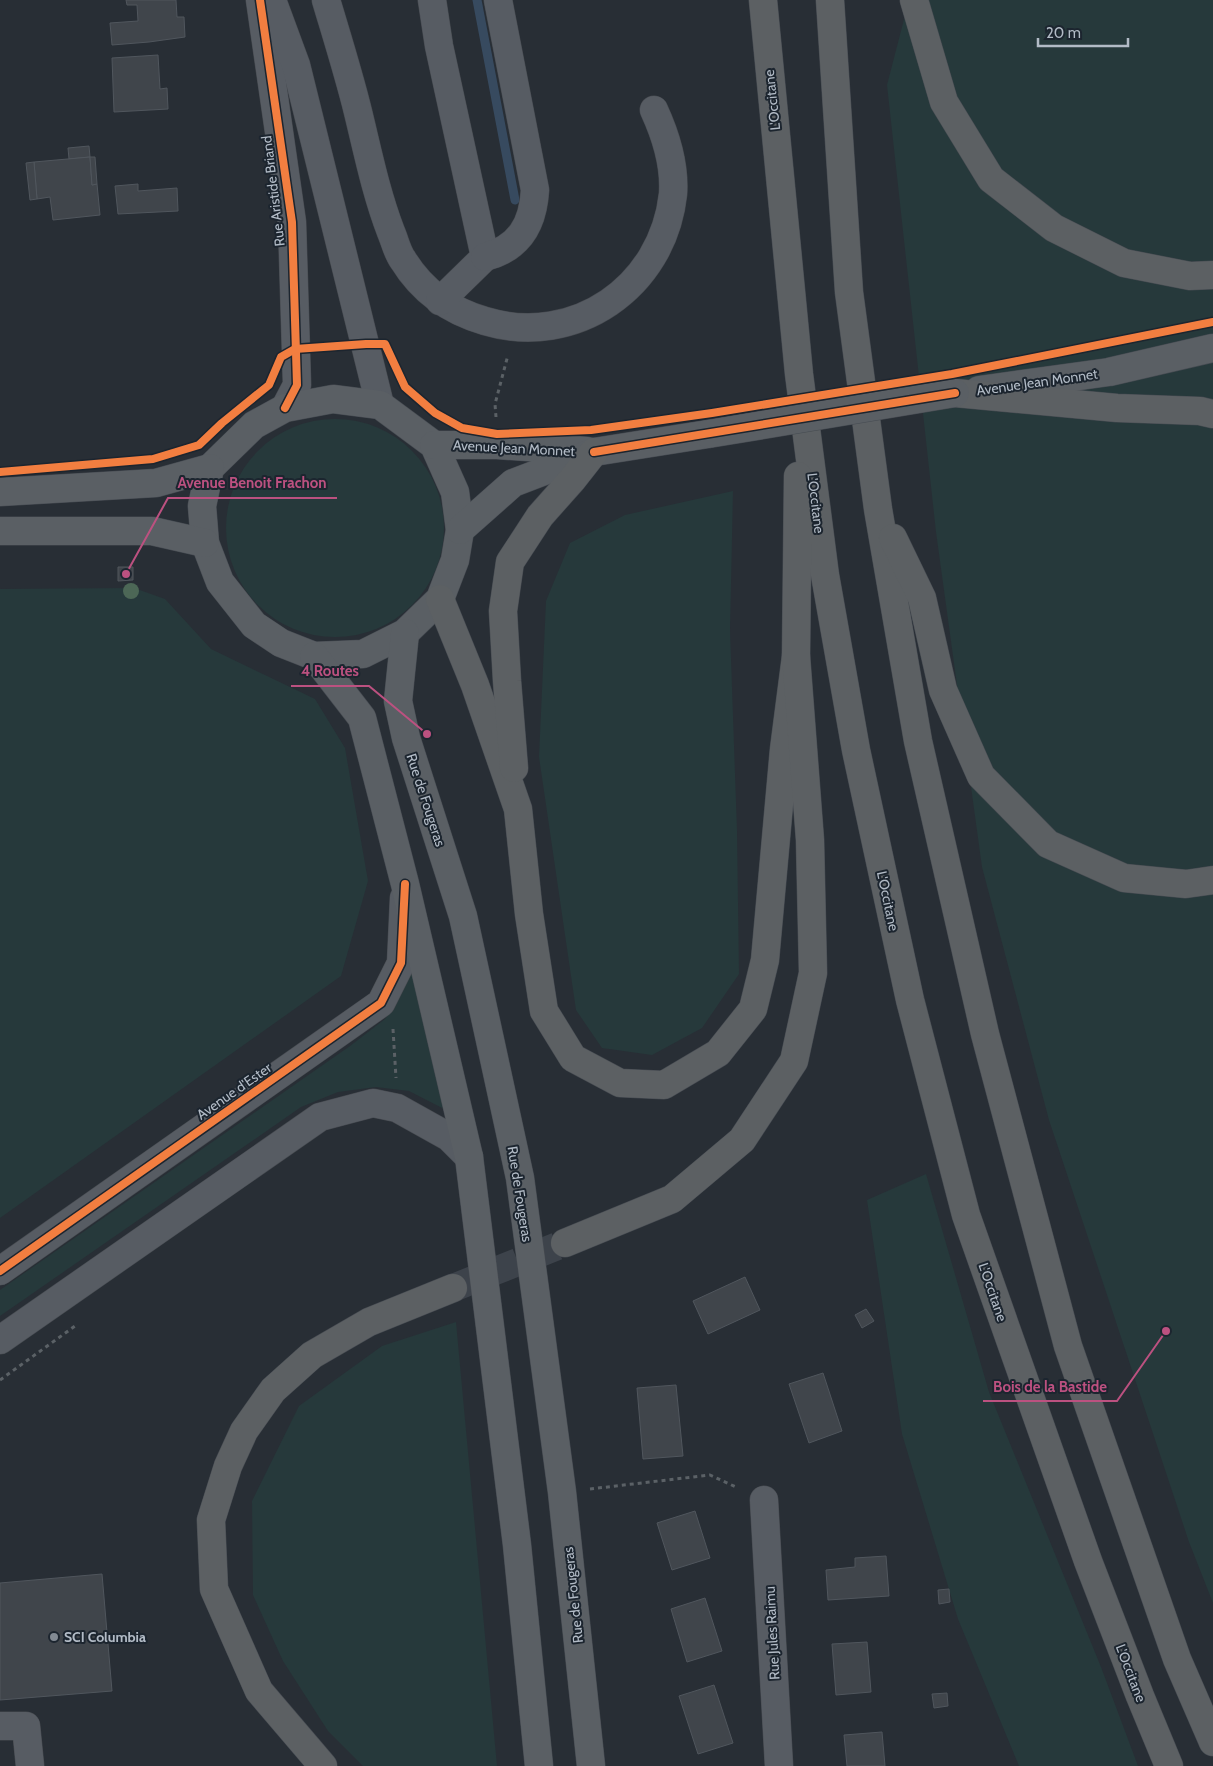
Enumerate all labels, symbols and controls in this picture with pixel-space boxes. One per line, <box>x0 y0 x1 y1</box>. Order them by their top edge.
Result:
scale bar <box>1038 15 1128 47</box>
text: 20 m <box>1046 24 1081 42</box>
street label: L'Occitane <box>760 69 784 131</box>
street label: Rue Aristide Briand <box>257 135 289 247</box>
street label: Avenue Jean Monnet <box>975 365 1099 399</box>
street label: Avenue Jean Monnet <box>452 436 576 460</box>
callout: Avenue Benoit Frachon <box>168 468 337 498</box>
street label: L'Occitane <box>803 472 829 534</box>
text: Avenue Benoit Frachon <box>177 474 327 492</box>
callout: 4 Routes <box>291 656 369 686</box>
text: 4 Routes <box>301 662 359 680</box>
street label: Rue de Fougeras <box>402 751 450 849</box>
street label: L'Occitane <box>873 869 903 933</box>
street label: Avenue d'Ester <box>193 1058 275 1123</box>
street label: Rue de Fougeras <box>504 1145 536 1243</box>
street label: L'Occitane <box>975 1260 1011 1324</box>
callout: Bois de la Bastide <box>983 1371 1117 1401</box>
text: Bois de la Bastide <box>993 1378 1107 1396</box>
street label: Rue de Fougeras <box>559 1546 587 1644</box>
street label: Rue Jules Raimu <box>761 1586 783 1680</box>
place label: SCI Columbia <box>64 1628 146 1646</box>
marker: SCI Columbia <box>48 1631 60 1643</box>
street label: L'Occitane <box>1112 1641 1150 1705</box>

